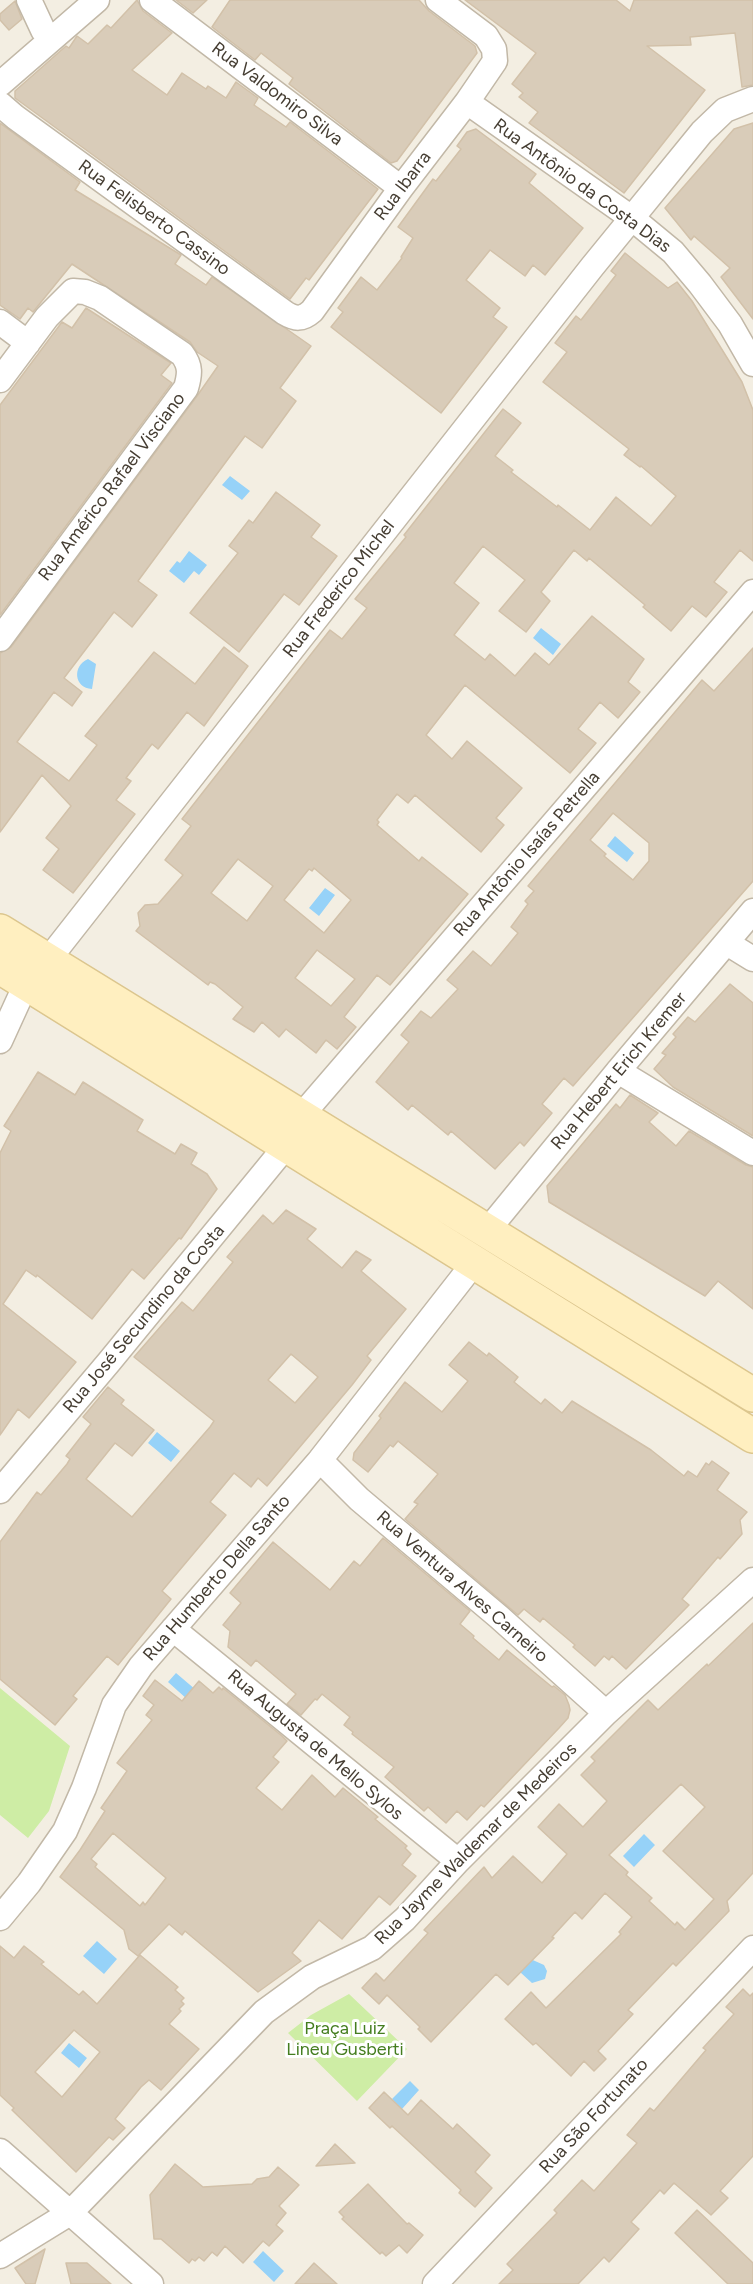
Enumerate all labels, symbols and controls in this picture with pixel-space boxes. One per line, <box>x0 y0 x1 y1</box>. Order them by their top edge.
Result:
street label: Rua Valdomiro Silva <box>207 38 347 150</box>
street label: Rua Antônio da Costa Dias <box>489 114 675 258</box>
street label: Rua Ibarra <box>370 147 436 225</box>
street label: Rua Felisberto Cassino <box>74 156 234 280</box>
street label: Rua Américo Rafael Visciano <box>34 389 190 585</box>
street label: Rua Frederico Michel <box>279 516 399 662</box>
street label: Rua Antônio Isaías Petrella <box>449 767 605 941</box>
street label: Rua Hebert Erich Kremer <box>547 988 691 1154</box>
street label: Rua José Secundino da Costa <box>59 1220 229 1418</box>
street label: Rua Humberto Della Santo <box>139 1490 295 1666</box>
street label: Rua Ventura Alves Carneiro <box>372 1507 552 1667</box>
street label: Rua Augusta de Mello Sylos <box>223 1665 407 1825</box>
street label: Rua Jayme Waldemar de Medeiros <box>371 1739 581 1949</box>
park label: Praça Luiz Lineu Gusberti <box>286 2018 404 2060</box>
street label: Rua São Fortunato <box>535 2054 653 2178</box>

